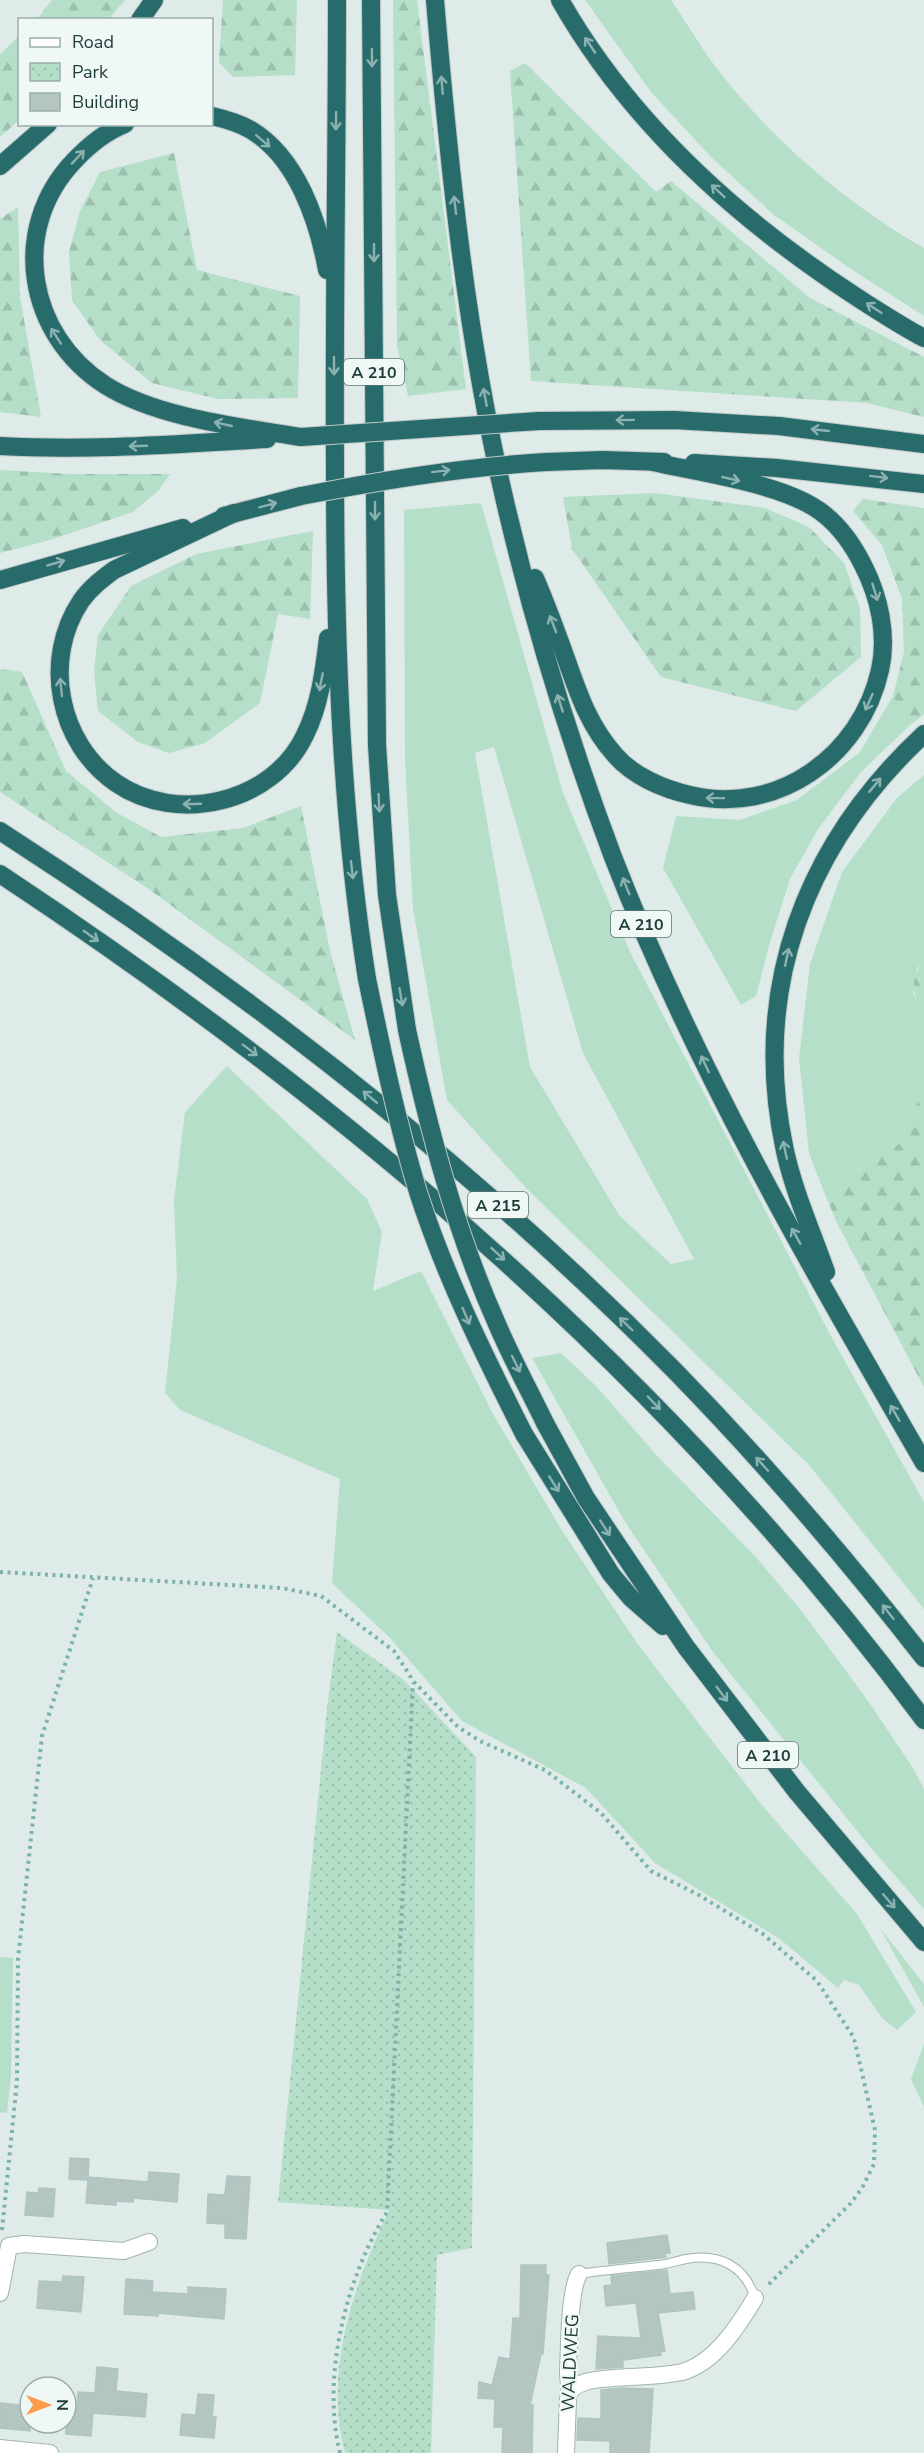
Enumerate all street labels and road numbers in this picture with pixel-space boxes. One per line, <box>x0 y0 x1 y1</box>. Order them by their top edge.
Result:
road number: A 210 <box>344 359 404 385</box>
road number: A 210 <box>611 911 671 937</box>
road number: A 215 <box>468 1192 528 1218</box>
road number: A 210 <box>738 1742 798 1768</box>
street label: WALDWEG <box>555 2313 585 2413</box>

